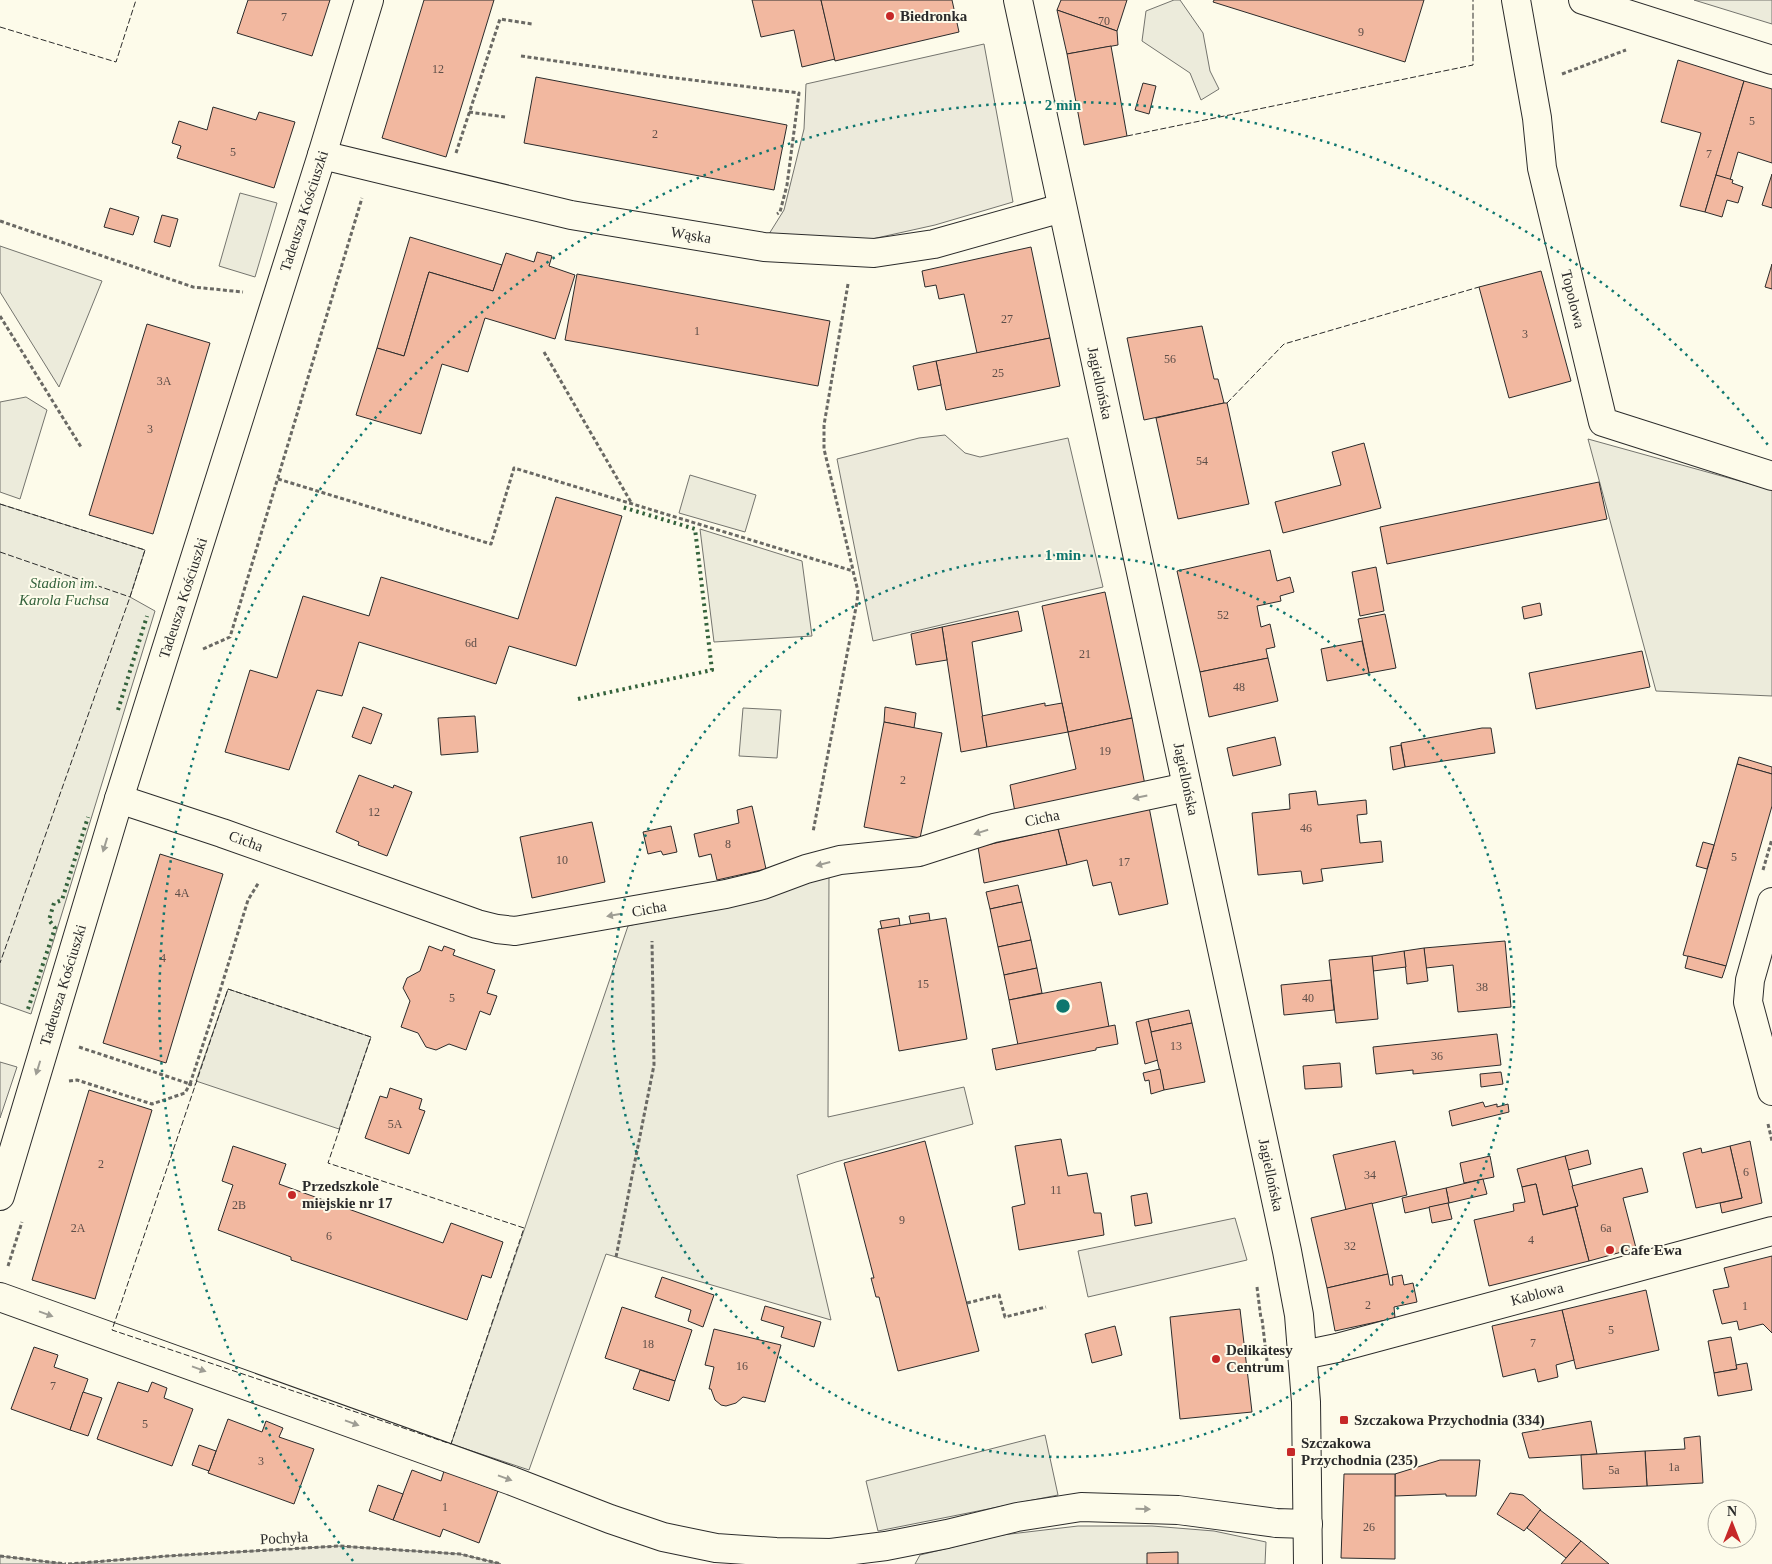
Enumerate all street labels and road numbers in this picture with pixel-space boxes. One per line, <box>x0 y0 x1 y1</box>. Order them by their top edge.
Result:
street label: Tadeusza Kościuszki <box>277 149 331 273</box>
street label: Wąska <box>670 224 713 246</box>
street label: Topolowa <box>1558 268 1588 330</box>
street label: Jagiellońska <box>1084 345 1116 421</box>
street label: Tadeusza Kościuszki <box>156 536 210 660</box>
street label: Jagiellońska <box>1170 741 1202 817</box>
street label: Cicha <box>1023 806 1061 829</box>
street label: Cicha <box>227 827 265 855</box>
street label: Cicha <box>630 898 668 920</box>
street label: Tadeusza Kościuszki <box>37 922 89 1048</box>
street label: Jagiellońska <box>1255 1137 1287 1213</box>
street label: Kablowa <box>1509 1279 1566 1309</box>
street label: Pochyła <box>259 1529 309 1547</box>

